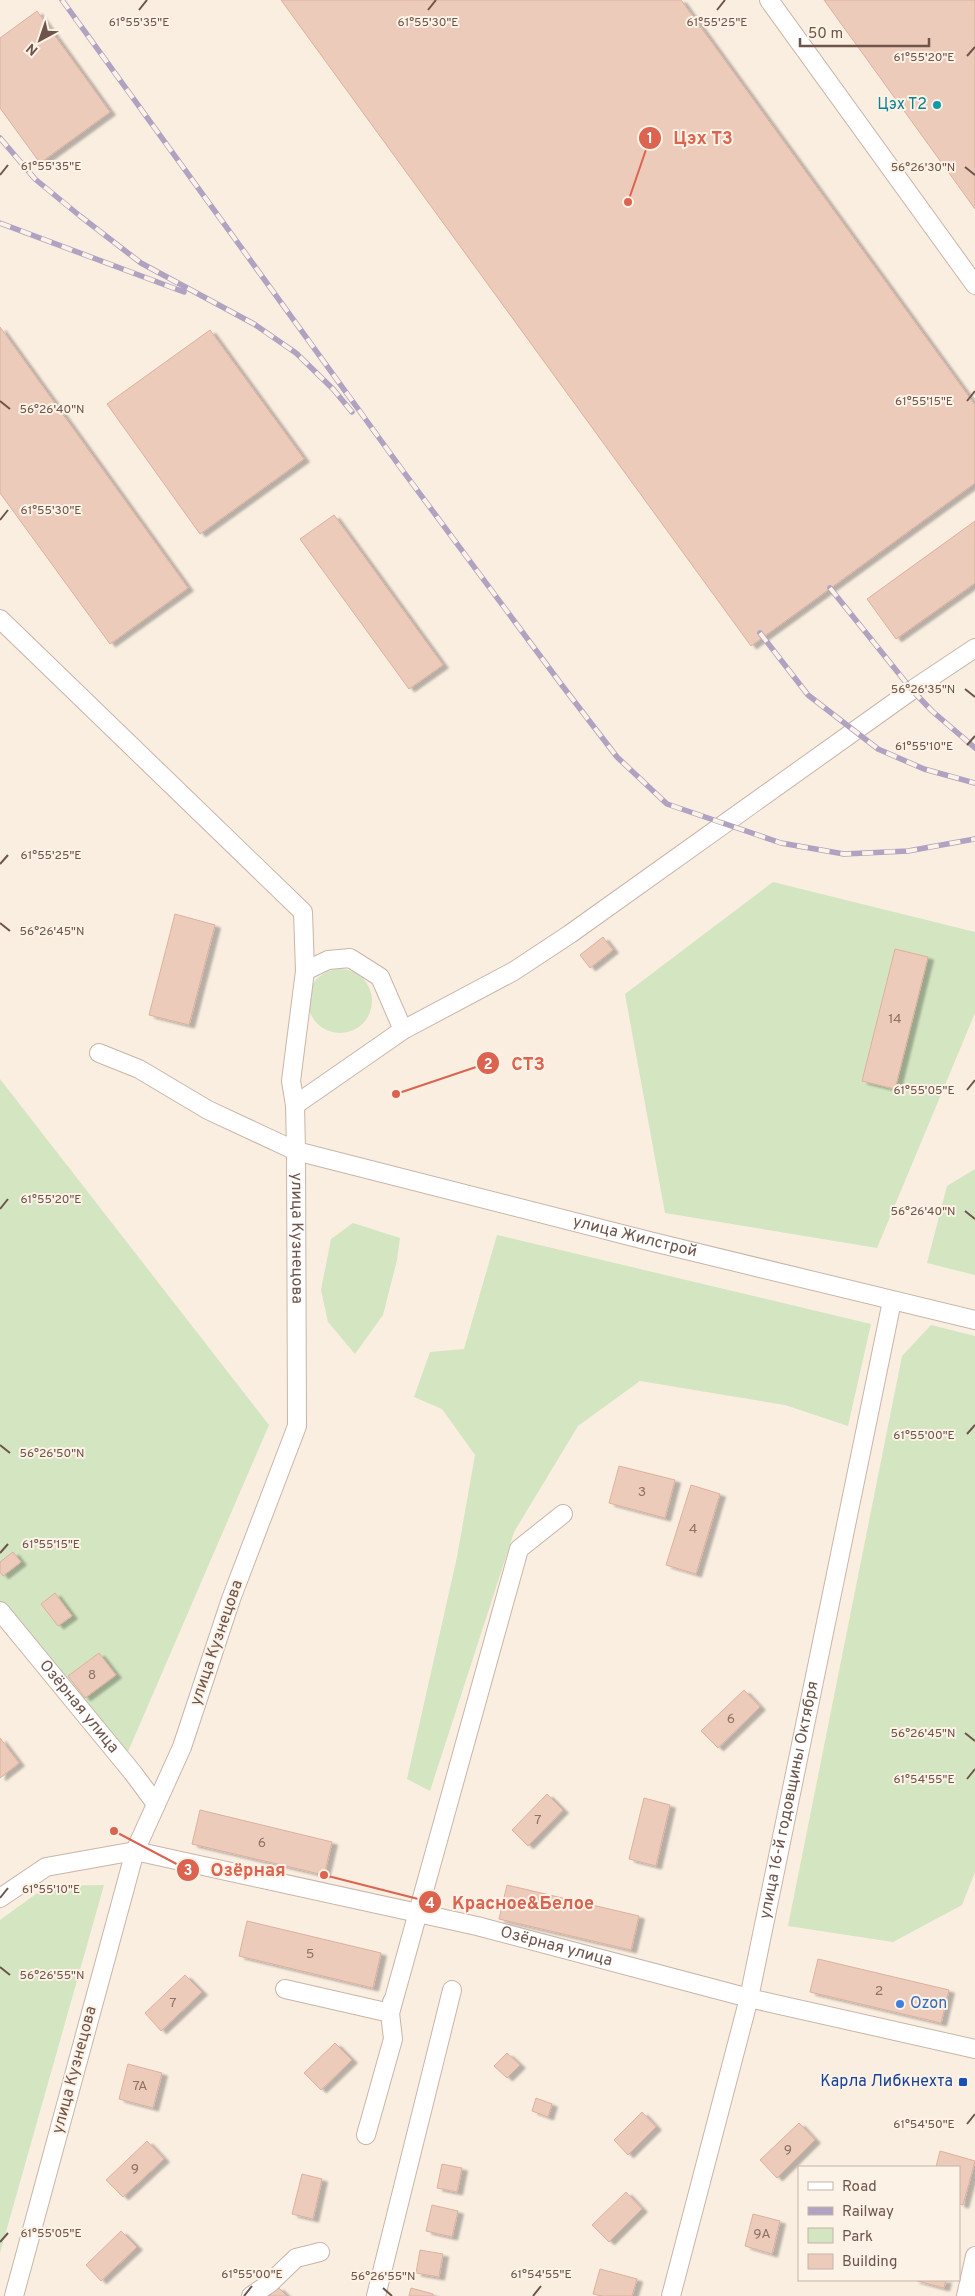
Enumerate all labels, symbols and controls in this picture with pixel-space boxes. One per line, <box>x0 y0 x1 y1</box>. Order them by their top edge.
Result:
north arrow <box>15 15 65 65</box>
text: 61°55'35"E <box>109 15 169 31</box>
text: 61°55'30"E <box>398 15 458 31</box>
text: 61°55'25"E <box>687 15 747 31</box>
scale bar <box>800 15 929 47</box>
text: 50 m <box>808 25 843 44</box>
text: N <box>23 39 42 59</box>
text: 61°55'20"E <box>893 50 955 66</box>
place label: Цэх Т2 <box>877 95 927 115</box>
marker: Цэх Т2 <box>931 99 943 111</box>
callout: Цэх Т3 <box>638 122 742 155</box>
text: Цэх Т3 <box>673 128 733 151</box>
text: 1 <box>647 130 653 149</box>
text: 61°55'35"E <box>21 159 81 175</box>
text: 56°26'30"N <box>891 160 955 176</box>
text: 61°55'15"E <box>895 394 953 410</box>
text: 56°26'40"N <box>19 402 85 418</box>
text: 61°55'30"E <box>21 503 81 519</box>
text: 56°26'35"N <box>891 682 955 698</box>
text: 61°55'10"E <box>895 739 953 755</box>
text: 61°55'25"E <box>21 848 81 864</box>
text: 56°26'45"N <box>20 924 84 940</box>
house number: 14 <box>888 1011 902 1028</box>
callout: СТЗ <box>476 1047 554 1080</box>
text: СТЗ <box>511 1054 545 1077</box>
text: 2 <box>483 1056 493 1075</box>
text: 61°55'05"E <box>893 1083 955 1099</box>
street label: улица Кузнецова <box>286 1172 307 1304</box>
text: 61°55'20"E <box>20 1192 82 1208</box>
text: 56°26'40"N <box>890 1204 956 1220</box>
street label: улица Жилстрой <box>570 1212 699 1262</box>
text: 61°55'00"E <box>893 1428 955 1444</box>
text: 56°26'50"N <box>19 1446 85 1462</box>
house number: 3 <box>638 1484 646 1501</box>
house number: 4 <box>689 1521 697 1538</box>
text: 61°55'15"E <box>22 1537 80 1553</box>
street label: улица Кузнецова <box>186 1578 248 1708</box>
street label: Озёрная улица <box>34 1656 123 1758</box>
house number: 8 <box>88 1667 96 1684</box>
street label: улица 16-й годовщины Октября <box>755 1679 824 1921</box>
house number: 6 <box>727 1711 735 1728</box>
text: 56°26'45"N <box>891 1726 955 1742</box>
text: 61°54'55"E <box>893 1772 955 1788</box>
house number: 7 <box>534 1812 542 1829</box>
house number: 6 <box>258 1835 266 1852</box>
callout: Озёрная <box>176 1853 296 1886</box>
text: Озёрная <box>210 1860 286 1883</box>
text: 3 <box>184 1862 193 1881</box>
text: 61°55'10"E <box>22 1882 80 1898</box>
callout: Красное&Белое <box>417 1886 604 1919</box>
text: Красное&Белое <box>452 1893 594 1916</box>
text: 4 <box>425 1895 435 1914</box>
street label: Озёрная улица <box>498 1923 614 1971</box>
house number: 5 <box>306 1946 314 1963</box>
text: 56°26'55"N <box>20 1968 84 1984</box>
house number: 2 <box>875 1983 883 2000</box>
place label: Ozon <box>910 1994 947 2014</box>
house number: 7 <box>169 1995 177 2012</box>
marker: Ozon <box>894 1998 906 2010</box>
street label: улица Кузнецова <box>48 2004 102 2136</box>
place label: Карла Либкнехта <box>820 2072 953 2092</box>
marker: Карла Либкнехта <box>957 2076 969 2088</box>
house number: 7А <box>132 2078 148 2095</box>
text: 61°54'50"E <box>893 2117 955 2133</box>
house number: 9 <box>784 2142 792 2159</box>
house number: 9 <box>131 2161 139 2178</box>
legend <box>798 2166 960 2281</box>
text: Road <box>842 2178 877 2197</box>
text: Railway <box>842 2203 894 2222</box>
text: 61°55'05"E <box>20 2226 82 2242</box>
house number: 9А <box>753 2226 771 2243</box>
text: Park <box>842 2228 873 2247</box>
text: Building <box>842 2253 897 2272</box>
text: 61°55'00"E <box>221 2267 283 2283</box>
text: 61°54'55"E <box>510 2267 572 2283</box>
text: 56°26'55"N <box>351 2269 415 2285</box>

